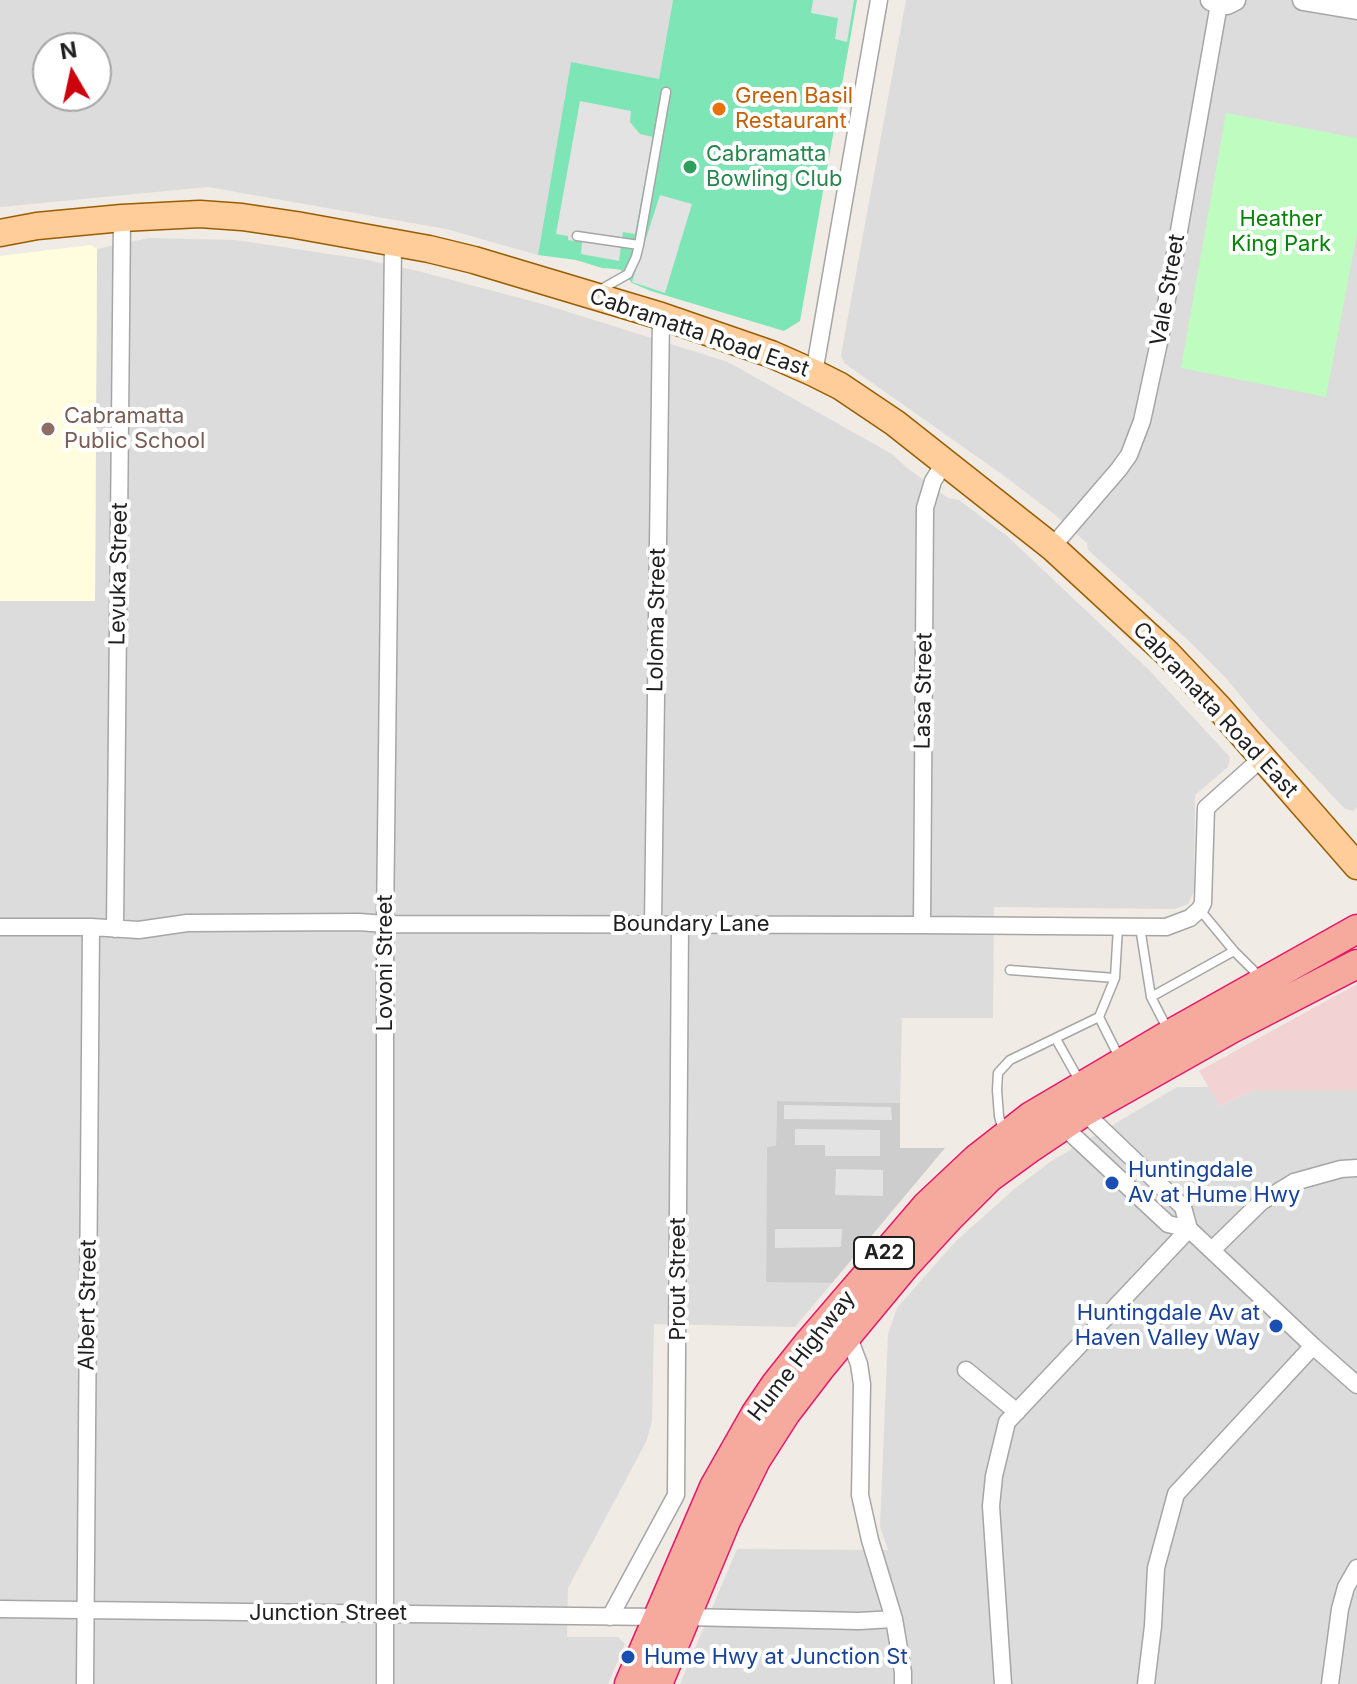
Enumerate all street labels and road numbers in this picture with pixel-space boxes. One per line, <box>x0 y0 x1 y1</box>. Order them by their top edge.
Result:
street label: Vale Street <box>1145 232 1191 348</box>
street label: Cabramatta Road East <box>586 283 812 383</box>
street label: Levuka Street <box>105 502 133 646</box>
street label: Loloma Street <box>643 548 671 692</box>
street label: Cabramatta Road East <box>1127 617 1303 803</box>
street label: Lasa Street <box>910 632 938 750</box>
street label: Lovoni Street <box>372 895 398 1031</box>
street label: Boundary Lane <box>612 911 770 937</box>
street label: Prout Street <box>665 1217 691 1341</box>
road number: A22 <box>854 1237 914 1269</box>
street label: Albert Street <box>74 1239 102 1371</box>
street label: Hume Highway <box>743 1286 861 1426</box>
street label: Junction Street <box>249 1600 407 1626</box>

